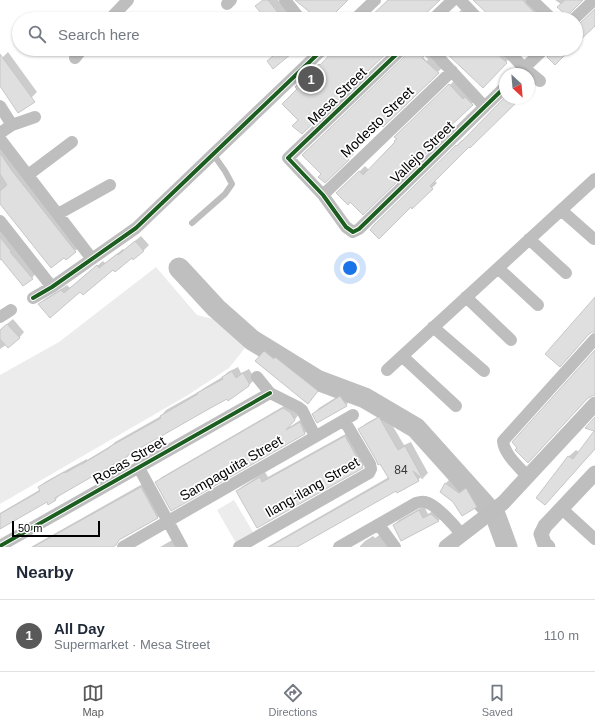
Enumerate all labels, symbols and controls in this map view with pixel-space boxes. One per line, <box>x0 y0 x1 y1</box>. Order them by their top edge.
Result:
search box <box>12 12 583 56</box>
icon: search <box>26 23 48 45</box>
text: Search here <box>58 26 140 43</box>
pin: 1 <box>298 64 324 94</box>
street label: Mesa Street <box>304 64 370 128</box>
north arrow <box>499 68 535 104</box>
street label: Modesto Street <box>337 83 417 161</box>
street label: Vallejo Street <box>387 118 457 186</box>
your location <box>340 258 360 278</box>
street label: Sampaguita Street <box>177 432 285 504</box>
street label: Rosas Street <box>90 433 168 487</box>
street label: Ilang-ilang Street <box>262 454 362 520</box>
house number: 84 <box>394 463 408 477</box>
scale bar <box>12 519 100 538</box>
text: 50 m <box>18 522 42 534</box>
text: Nearby <box>16 563 74 582</box>
text: All Day <box>54 620 105 637</box>
text: 1 <box>25 628 33 643</box>
text: 110 m <box>544 628 579 643</box>
text: Supermarket · Mesa Street <box>54 637 210 652</box>
tab: Map <box>82 682 104 718</box>
tab: Directions <box>268 682 317 718</box>
tab: Saved <box>482 682 513 718</box>

